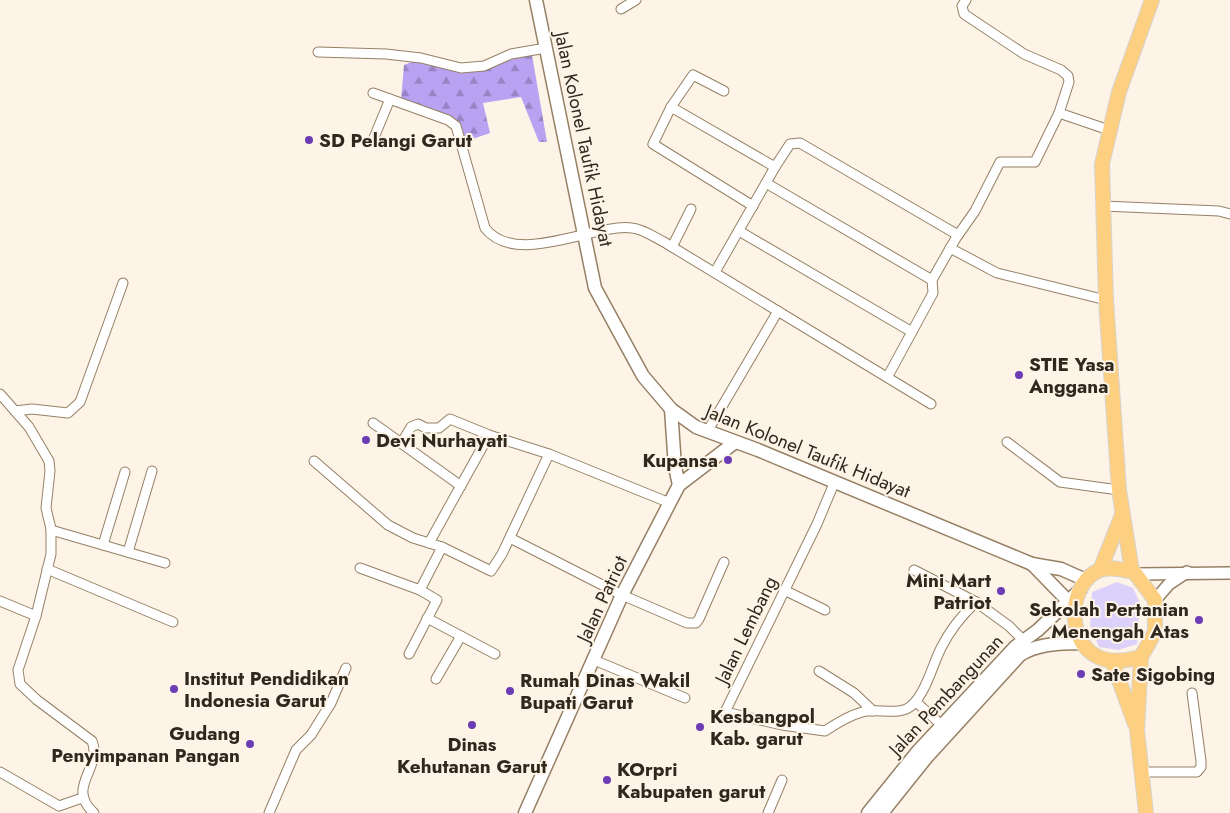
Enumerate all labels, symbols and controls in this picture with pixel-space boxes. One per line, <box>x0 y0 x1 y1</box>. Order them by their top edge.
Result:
street label: Jalan Kolonel Taufik Hidayat <box>547 26 620 249</box>
place label: SD Pelangi Garut <box>319 127 472 154</box>
marker: SD Pelangi Garut <box>303 134 315 146</box>
place label: STIE Yasa Anggana <box>1028 351 1115 400</box>
marker: STIE Yasa Anggana <box>1013 369 1025 381</box>
street label: Jalan Kolonel Taufik Hidayat <box>699 396 915 505</box>
place label: Devi Nurhayati <box>376 427 508 454</box>
marker: Devi Nurhayati <box>360 434 372 446</box>
place label: Kupansa <box>643 447 718 474</box>
marker: Kupansa <box>722 454 734 466</box>
street label: Jalan Patriot <box>569 551 634 649</box>
place label: Mini Mart Patriot <box>906 567 991 616</box>
street label: Jalan Lembang <box>707 572 784 691</box>
marker: Mini Mart Patriot <box>995 585 1007 597</box>
place label: Sekolah Pertanian Menengah Atas <box>1029 596 1189 645</box>
marker: Sekolah Pertanian Menengah Atas <box>1193 614 1205 626</box>
street label: Jalan Pembangunan <box>880 628 1009 764</box>
place label: Sate Sigobing <box>1091 661 1215 688</box>
place label: Institut Pendidikan Indonesia Garut <box>184 665 349 714</box>
place label: Rumah Dinas Wakil Bupati Garut <box>520 667 690 716</box>
marker: Sate Sigobing <box>1075 668 1087 680</box>
marker: Institut Pendidikan Indonesia Garut <box>168 683 180 695</box>
marker: Rumah Dinas Wakil Bupati Garut <box>504 685 516 697</box>
place label: Kesbangpol Kab. garut <box>710 703 815 752</box>
marker: Dinas Kehutanan Garut <box>466 719 478 731</box>
place label: Gudang Penyimpanan Pangan <box>51 720 240 769</box>
marker: Kesbangpol Kab. garut <box>694 721 706 733</box>
place label: Dinas Kehutanan Garut <box>397 731 547 780</box>
marker: Gudang Penyimpanan Pangan <box>244 738 256 750</box>
place label: KOrpri Kabupaten garut <box>617 756 765 805</box>
marker: KOrpri Kabupaten garut <box>601 774 613 786</box>

